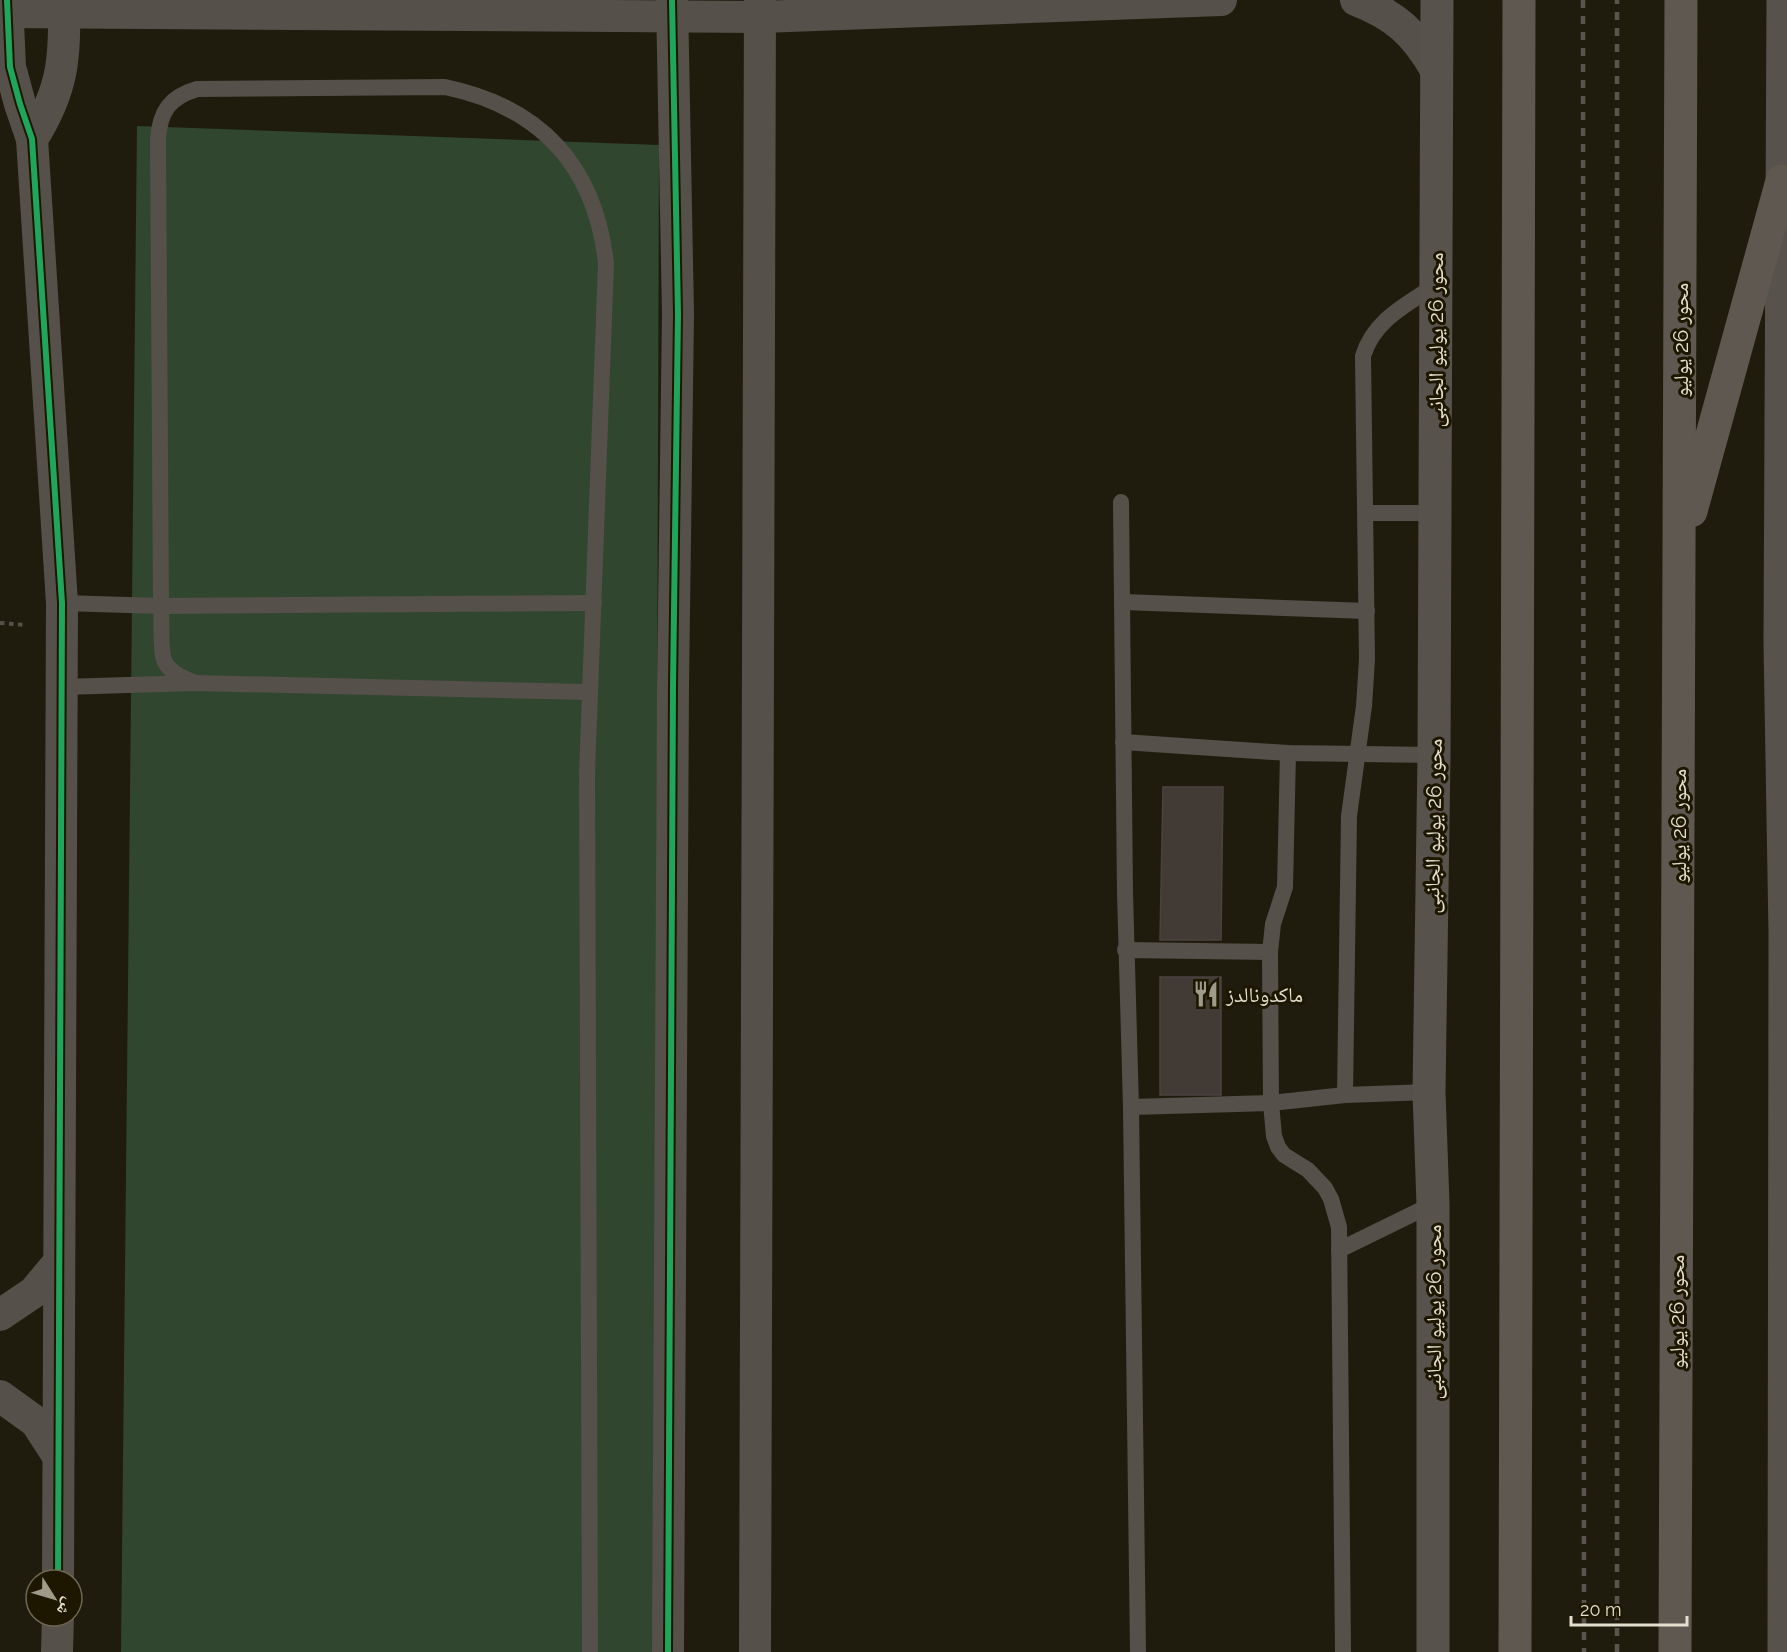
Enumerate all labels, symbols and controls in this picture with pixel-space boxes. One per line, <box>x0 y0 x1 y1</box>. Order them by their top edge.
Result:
street label: محور 26 يوليو الجانبى <box>1423 252 1449 428</box>
street label: محور 26 يوليو <box>1668 283 1693 397</box>
street label: محور 26 يوليو الجانبى <box>1419 738 1448 914</box>
street label: محور 26 يوليو <box>1666 769 1691 883</box>
restaurant icon: ماكدونالدز <box>1191 979 1221 1009</box>
place label: ماكدونالدز <box>1225 982 1303 1007</box>
street label: محور 26 يوليو الجانبى <box>1421 1224 1447 1400</box>
street label: محور 26 يوليو <box>1664 1255 1689 1369</box>
north arrow <box>24 1568 84 1628</box>
scale bar <box>1571 1589 1686 1627</box>
text: ش <box>53 1594 78 1619</box>
text: 20 m <box>1580 1599 1622 1620</box>

